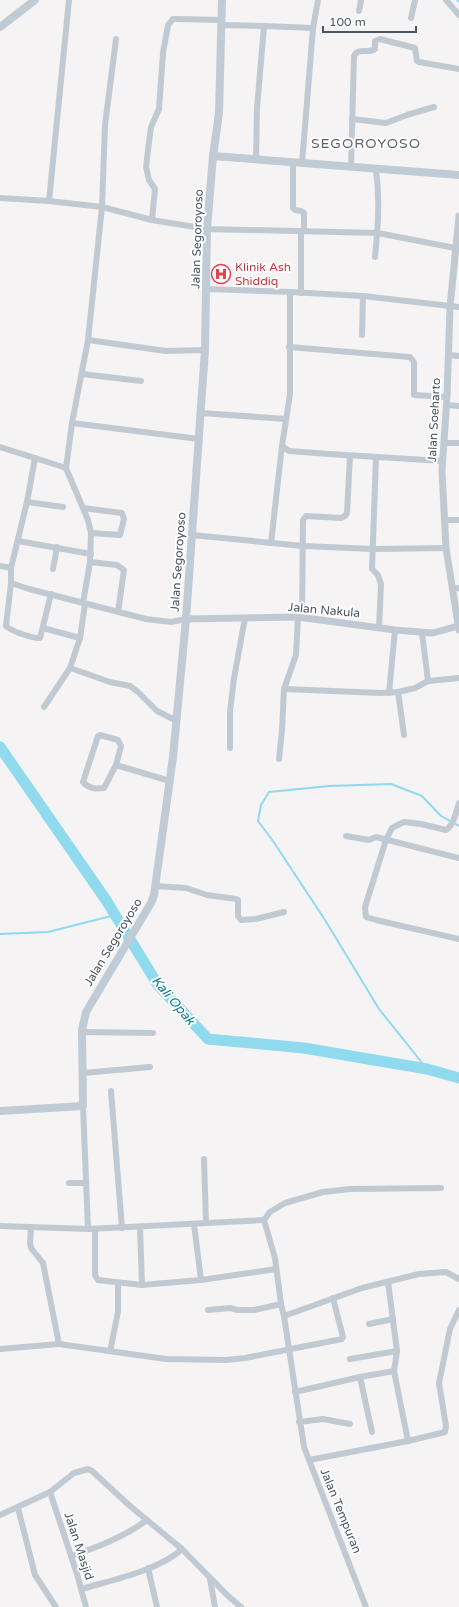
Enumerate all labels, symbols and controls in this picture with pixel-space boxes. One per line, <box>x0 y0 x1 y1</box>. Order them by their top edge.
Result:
scale bar <box>323 8 416 34</box>
text: 100 m <box>329 15 366 29</box>
district label: SEGOROYOSO <box>311 135 421 152</box>
street label: Jalan Segoroyoso <box>188 189 206 289</box>
place label: Klinik Ash Shiddiq <box>235 260 291 288</box>
hospital icon: Klinik Ash Shiddiq <box>210 263 232 285</box>
street label: Jalan Soeharto <box>425 377 443 463</box>
street label: Jalan Segoroyoso <box>168 512 188 612</box>
street label: Jalan Nakula <box>287 600 361 620</box>
street label: Jalan Segoroyoso <box>81 896 145 988</box>
water label: Kali Opak <box>148 973 199 1029</box>
street label: Jalan Tempuran <box>318 1466 364 1556</box>
street label: Jalan Masjid <box>61 1510 97 1582</box>

